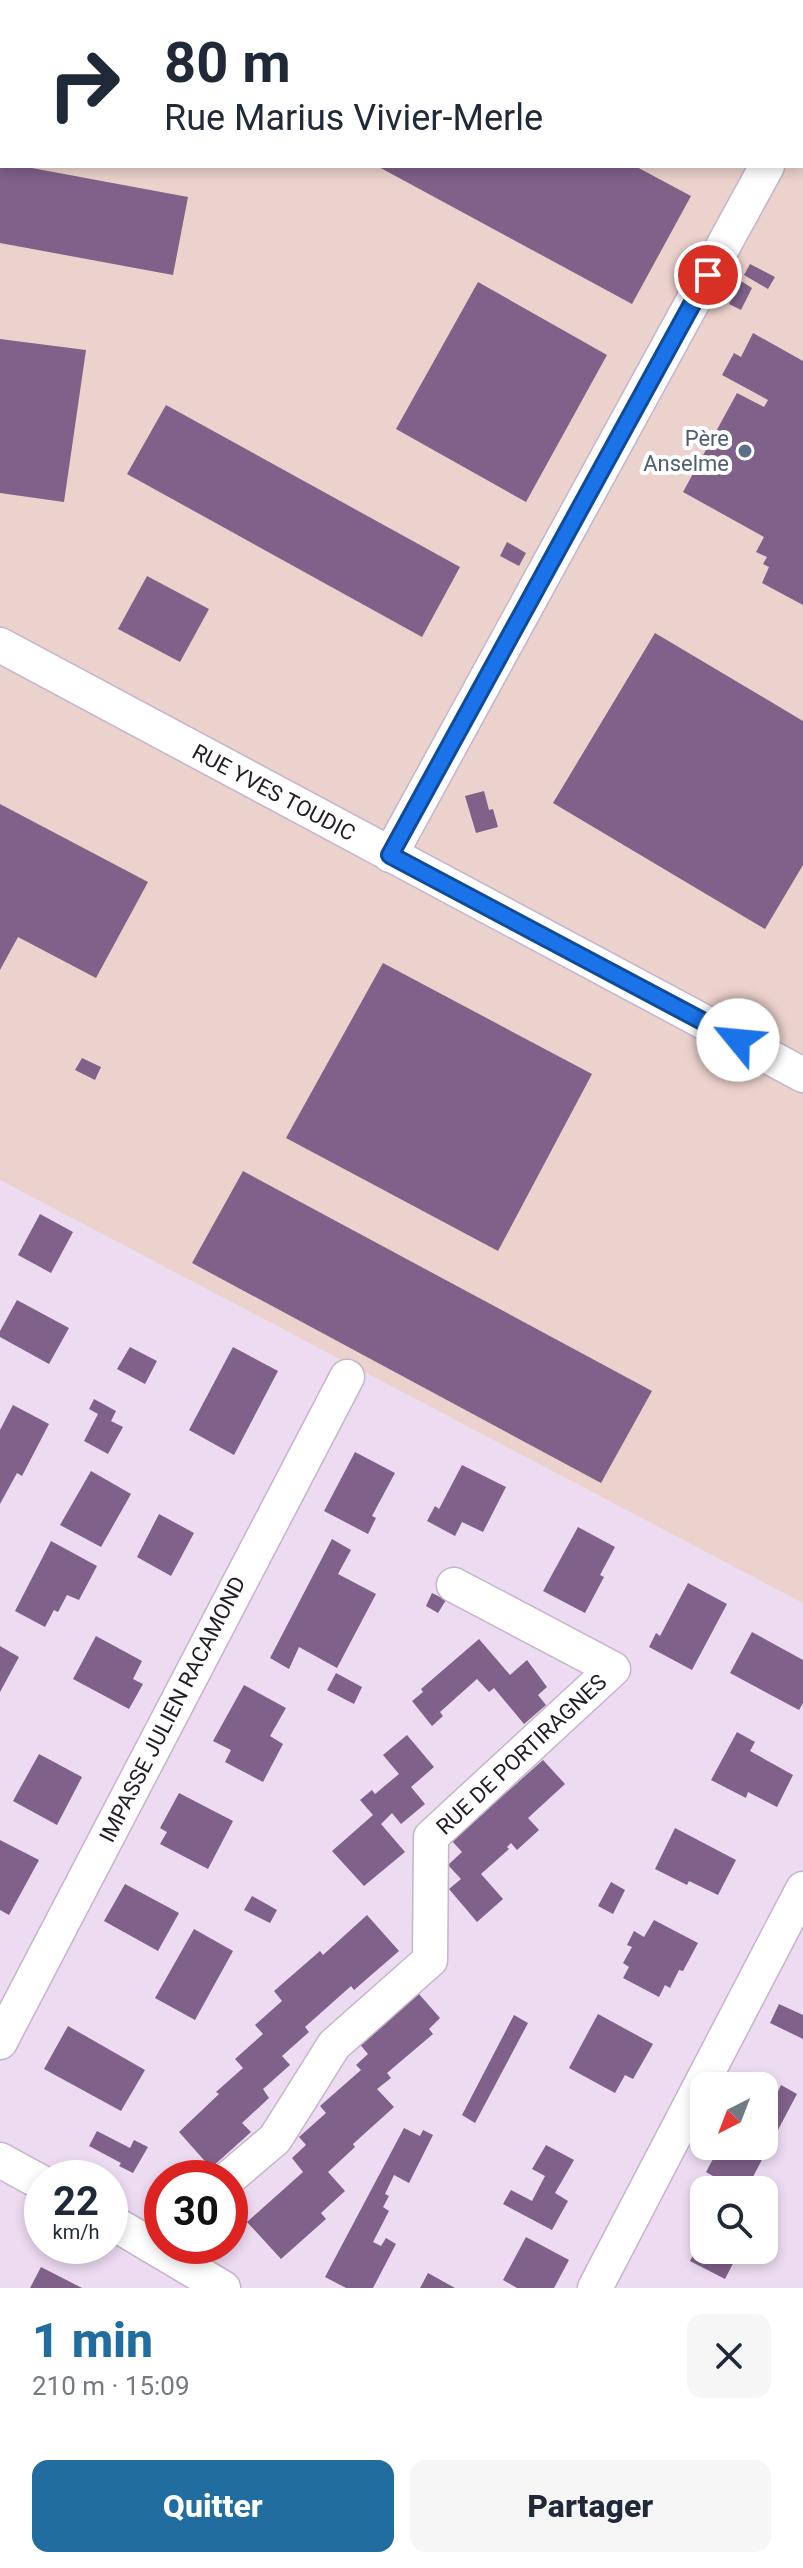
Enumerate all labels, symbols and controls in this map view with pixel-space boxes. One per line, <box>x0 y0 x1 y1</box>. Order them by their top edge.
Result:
text: 80 m <box>164 30 291 96</box>
icon: right <box>32 32 136 136</box>
text: Rue Marius Vivier-Merle <box>164 97 543 139</box>
pin <box>674 241 742 309</box>
icon: arrive <box>686 253 730 297</box>
place label: Père Anselme <box>643 426 729 476</box>
marker: Père Anselme <box>736 442 754 460</box>
street label: RUE YVES TOUDIC <box>188 739 359 846</box>
position arrow <box>696 998 780 1082</box>
street label: IMPASSE JULIEN RACAMOND <box>94 1572 251 1846</box>
street label: RUE DE PORTIRAGNES <box>431 1669 611 1840</box>
north arrow <box>690 2072 778 2160</box>
map controls <box>690 2072 778 2264</box>
speed limit sign: 30 <box>144 2160 248 2264</box>
button: search <box>690 2176 778 2264</box>
text: 22 <box>53 2178 99 2225</box>
text: km/h <box>53 2220 99 2244</box>
text: 1 min <box>32 2312 153 2369</box>
button: close <box>687 2314 771 2398</box>
text: 210 m · 15:09 <box>32 2371 190 2401</box>
button: Quitter <box>32 2460 394 2552</box>
button: Partager <box>410 2460 771 2552</box>

